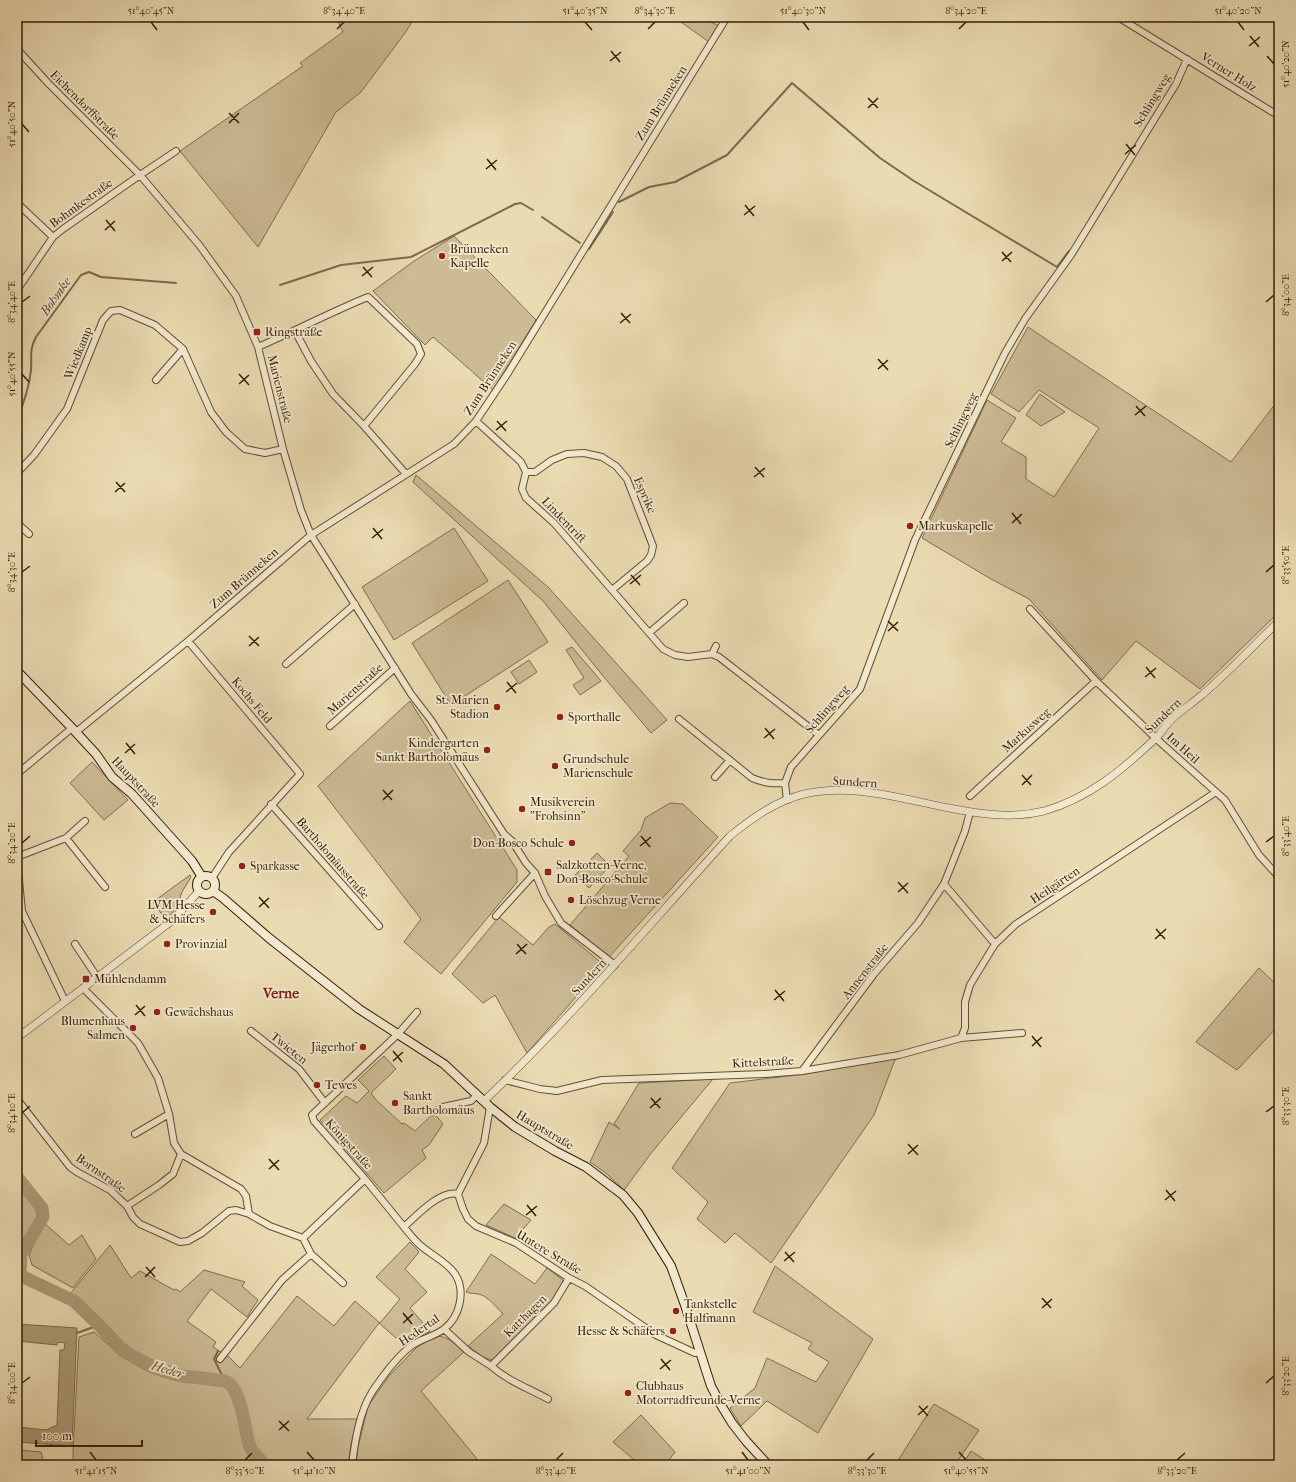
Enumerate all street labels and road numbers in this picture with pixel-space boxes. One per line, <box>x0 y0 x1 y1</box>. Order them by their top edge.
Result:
street label: Verner Holz <box>1198 49 1260 95</box>
street label: Zum Brünneken <box>632 63 690 143</box>
street label: Eichendorffstraße <box>47 67 123 143</box>
street label: Schlingweg <box>1131 70 1174 129</box>
street label: Bohmkestraße <box>47 175 115 231</box>
street label: Wiedkamp <box>61 324 95 382</box>
street label: Zum Brünneken <box>461 338 519 418</box>
street label: Marienstraße <box>265 353 295 425</box>
street label: Schlingweg <box>942 390 981 450</box>
street label: Esprike <box>631 474 659 516</box>
street label: Lindentrift <box>539 494 590 546</box>
street label: Zum Brünneken <box>207 545 281 611</box>
street label: Marienstraße <box>324 660 386 718</box>
street label: Kochs Feld <box>229 674 276 726</box>
street label: Schlingweg <box>802 681 852 736</box>
street label: Sundern <box>1142 696 1184 736</box>
street label: Markusweg <box>999 704 1053 755</box>
street label: Im Heil <box>1164 730 1203 767</box>
street label: Hauptstraße <box>109 754 163 810</box>
street label: Sundern <box>832 773 878 791</box>
street label: Bartholomäusstraße <box>294 814 372 902</box>
street label: Heilgärten <box>1028 863 1082 907</box>
street label: Annenstraße <box>838 940 891 1002</box>
street label: Sundern <box>569 956 609 998</box>
street label: Twieten <box>268 1029 310 1067</box>
street label: Kittelstraße <box>732 1053 794 1071</box>
street label: Hauptstraße <box>514 1107 576 1153</box>
street label: Königstraße <box>323 1116 375 1172</box>
street label: Bornstraße <box>73 1151 129 1195</box>
street label: Untere Straße <box>514 1227 584 1277</box>
street label: Katthagen <box>501 1292 549 1340</box>
street label: Hedertal <box>396 1311 443 1349</box>

